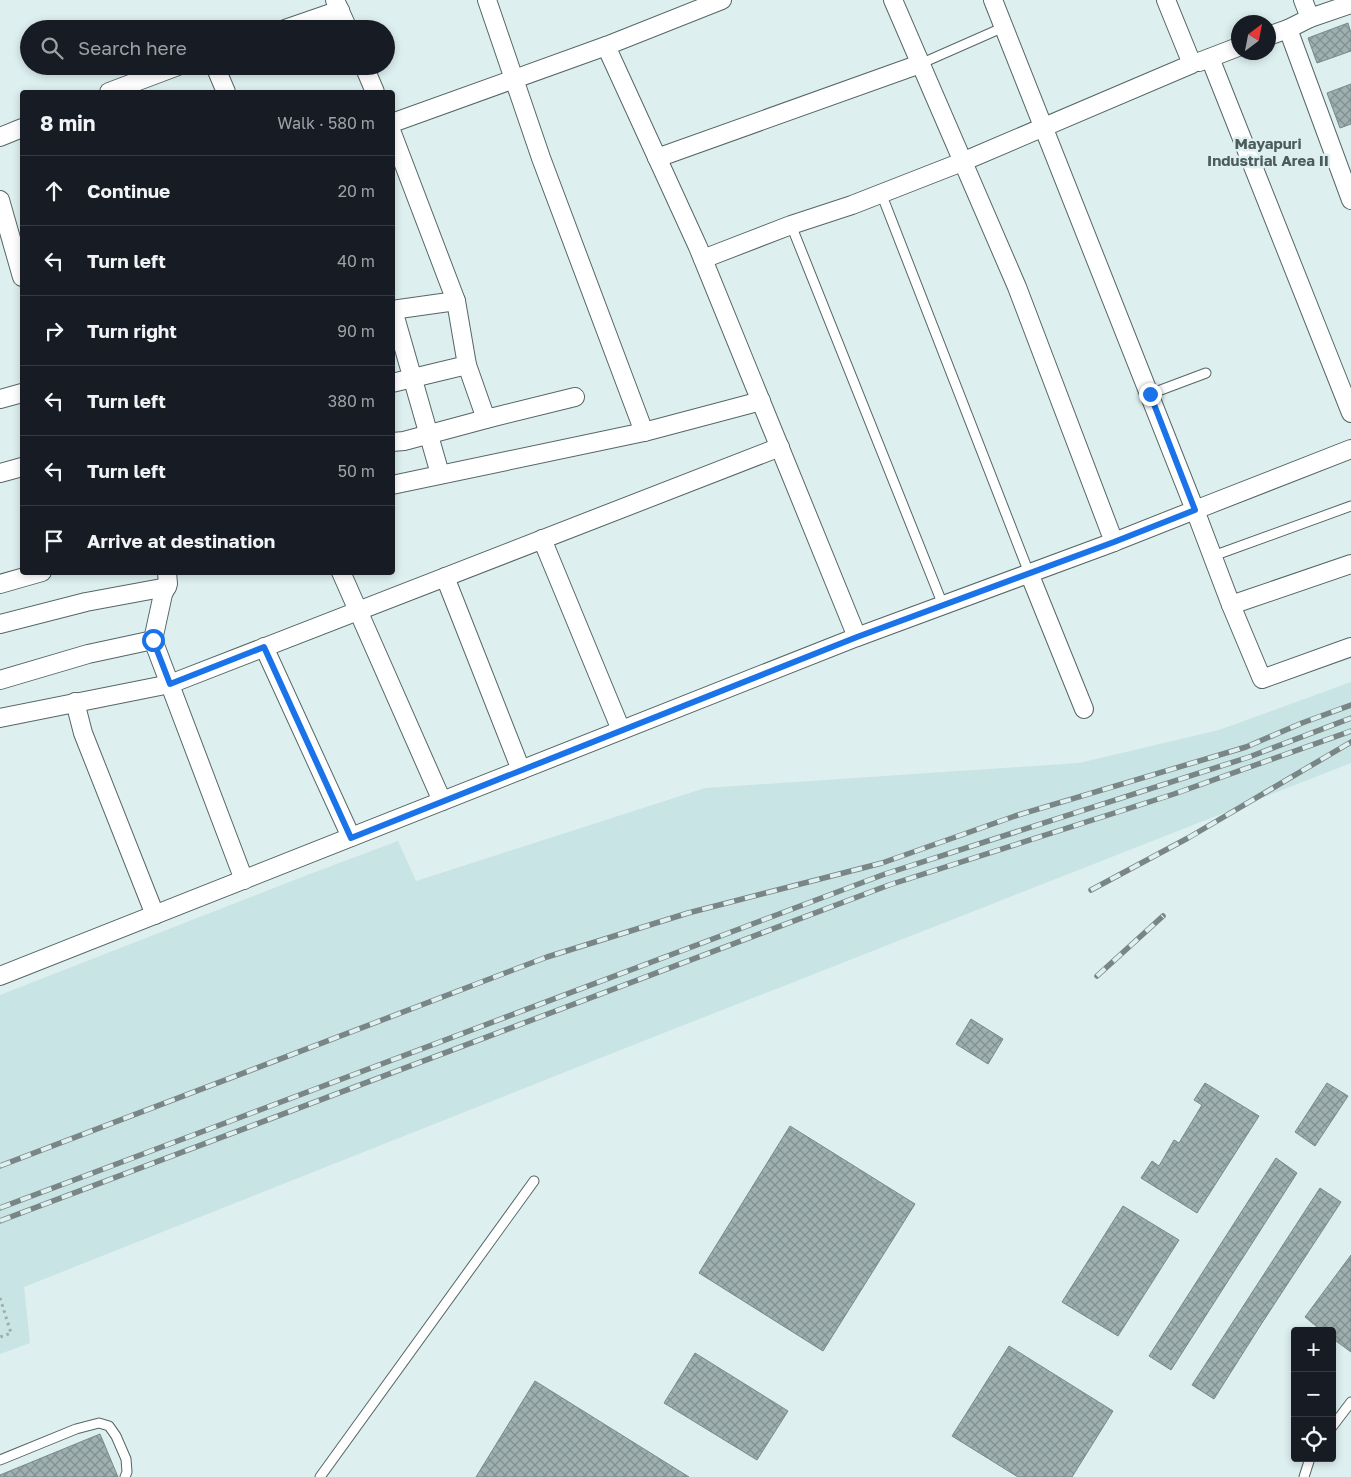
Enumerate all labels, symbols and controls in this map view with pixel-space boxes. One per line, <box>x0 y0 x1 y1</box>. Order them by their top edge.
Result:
north arrow <box>1231 15 1276 60</box>
search box <box>20 20 395 75</box>
icon: search <box>38 34 66 62</box>
text: Search here <box>78 36 187 59</box>
text: 8 min <box>40 110 96 136</box>
text: Walk · 580 m <box>277 113 375 133</box>
district label: Mayapuri Industrial Area II <box>1207 134 1329 169</box>
icon: ahead <box>40 177 68 205</box>
text: Continue <box>87 179 170 202</box>
text: 20 m <box>338 181 375 201</box>
icon: left <box>40 247 68 275</box>
text: Turn left <box>87 249 166 272</box>
text: 40 m <box>337 251 375 271</box>
icon: right <box>40 317 68 345</box>
text: Turn right <box>87 319 177 342</box>
text: 90 m <box>337 321 375 341</box>
route end <box>1139 383 1162 406</box>
icon: left <box>40 387 68 415</box>
text: Turn left <box>87 389 166 412</box>
text: 380 m <box>328 391 375 411</box>
icon: left <box>40 457 68 485</box>
text: Turn left <box>87 459 166 482</box>
text: 50 m <box>338 461 375 481</box>
icon: arrive <box>40 527 68 555</box>
text: Arrive at destination <box>87 529 275 552</box>
route start <box>142 629 165 652</box>
map controls <box>1291 1327 1336 1462</box>
button: + <box>1291 1327 1336 1372</box>
button: − <box>1291 1372 1336 1417</box>
button: locate <box>1291 1417 1336 1462</box>

